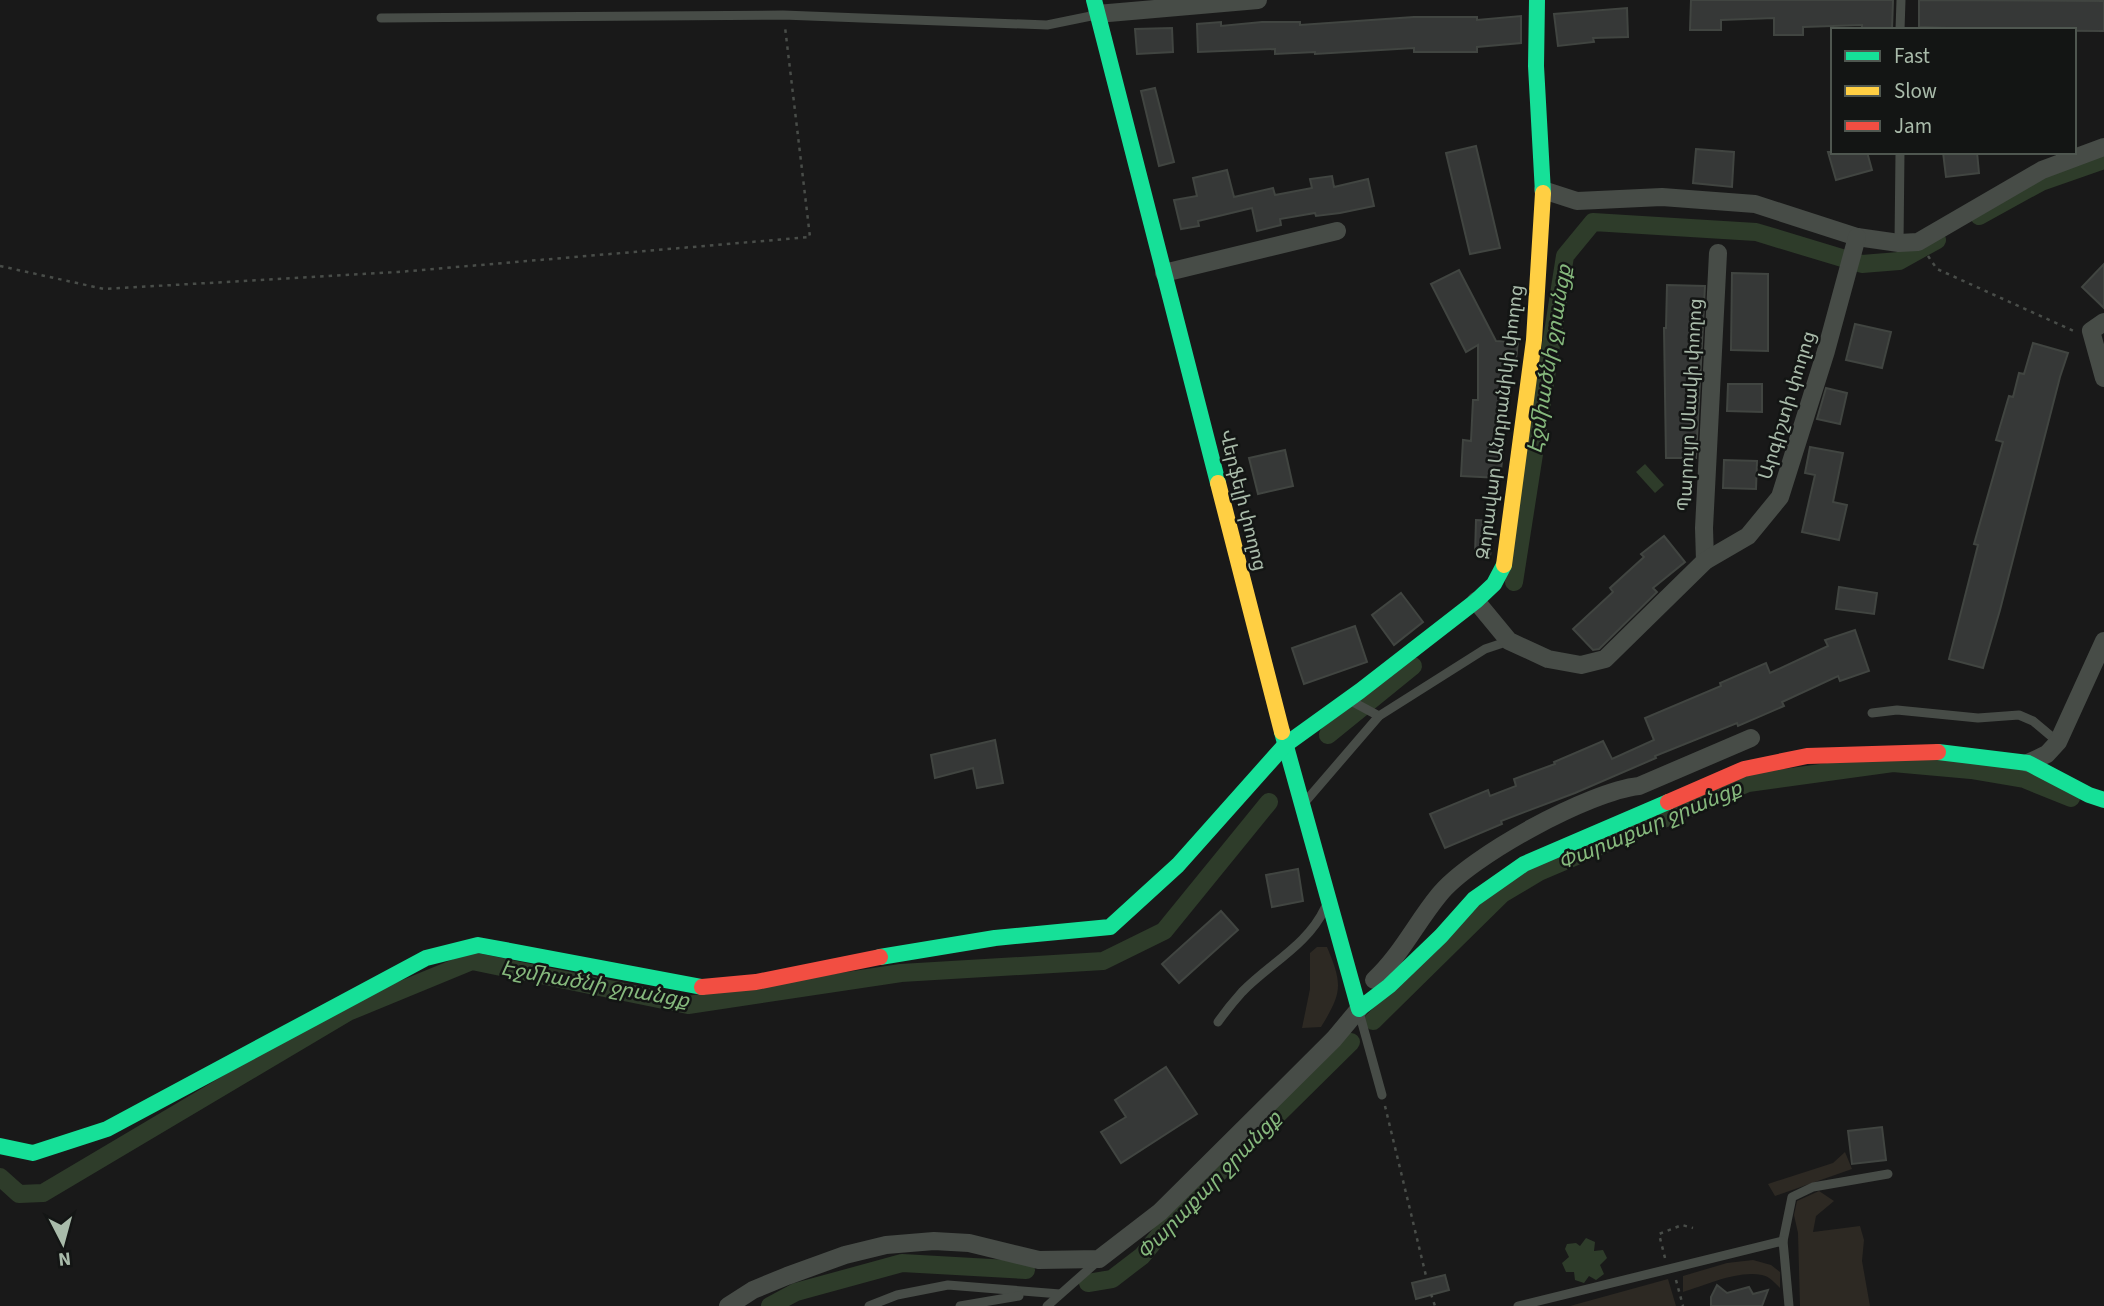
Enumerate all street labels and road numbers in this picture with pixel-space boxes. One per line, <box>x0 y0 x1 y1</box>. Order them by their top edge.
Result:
street label: Զորավար Անդրանիկի փողոց <box>1470 283 1531 561</box>
street label: Պարույր Սևակի փողոց <box>1671 298 1710 512</box>
street label: Արգիշտի փողոց <box>1752 328 1823 483</box>
street label: Վերֆելի փողոց <box>1212 427 1273 574</box>

